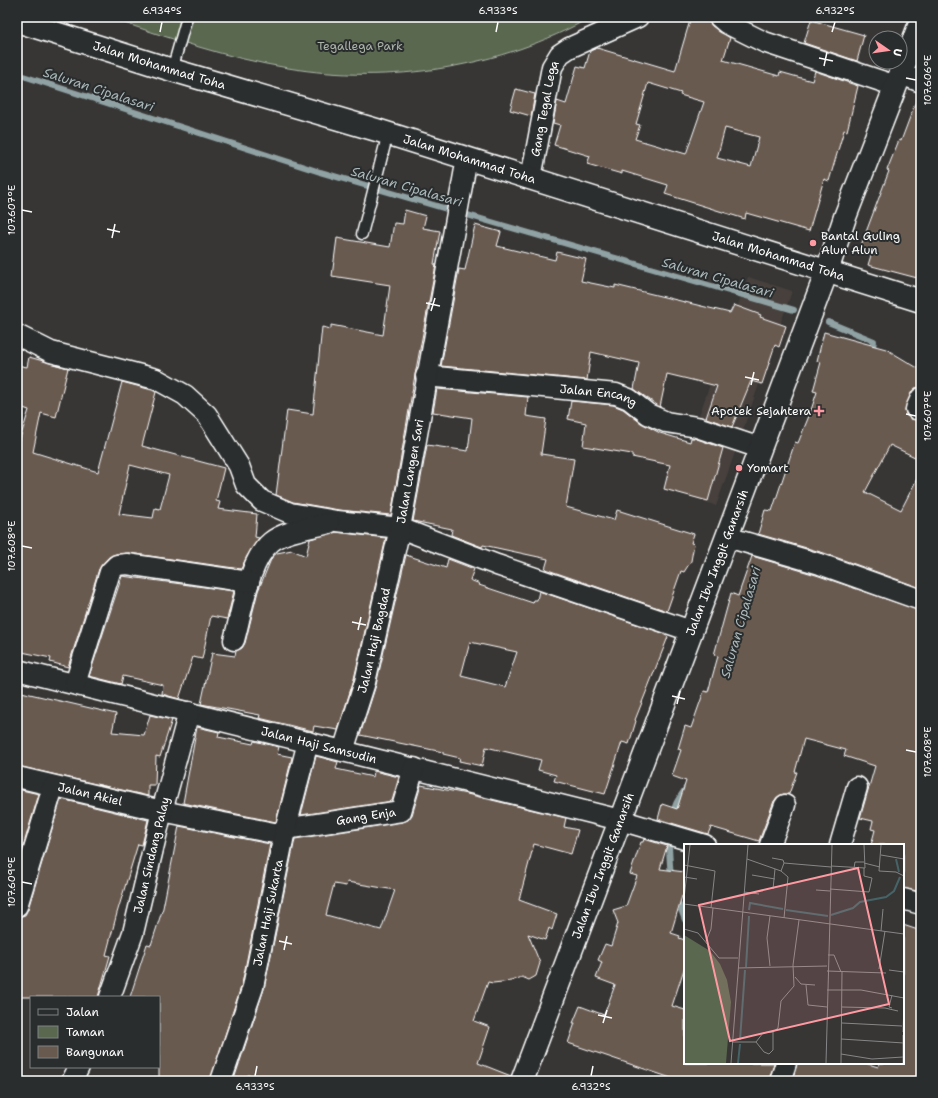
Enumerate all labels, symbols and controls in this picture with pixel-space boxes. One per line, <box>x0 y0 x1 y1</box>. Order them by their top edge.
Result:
text: 6.934°S <box>142 4 182 17</box>
text: 6.933°S <box>479 4 518 17</box>
text: 6.932°S <box>816 4 855 17</box>
north arrow <box>868 30 908 70</box>
street label: Jalan Mohammad Toha <box>91 37 228 93</box>
park label: Tegallega Park <box>317 38 403 54</box>
text: U <box>889 47 905 57</box>
text: 107.606°E <box>921 55 934 105</box>
street label: Gang Tegal Lega <box>527 56 563 158</box>
water label: Saluran Cipalasari <box>41 64 157 115</box>
street label: Jalan Mohammad Toha <box>401 131 538 188</box>
water label: Saluran Cipalasari <box>349 162 465 211</box>
text: 107.607°E <box>5 185 18 235</box>
street label: Jalan Mohammad Toha <box>710 228 847 285</box>
place label: Bantal Guling Alun Alun <box>821 228 900 258</box>
marker: Bantal Guling Alun Alun <box>808 238 818 248</box>
water label: Saluran Cipalasari <box>660 253 776 302</box>
street label: Jalan Encang <box>559 381 641 411</box>
text: 107.607°E <box>921 391 934 441</box>
place label: Apotek Sejahtera <box>711 403 812 419</box>
marker: Apotek Sejahtera <box>814 406 824 416</box>
street label: Jalan Langen Sari <box>393 418 428 525</box>
place label: Yomart <box>747 460 788 476</box>
marker: Yomart <box>734 463 744 473</box>
street label: Jalan Ibu Inggit Ganarsih <box>682 487 752 638</box>
text: 107.608°E <box>5 521 18 571</box>
water label: Saluran Cipalasari <box>716 564 765 680</box>
street label: Jalan Haji Bagdad <box>354 586 394 695</box>
street label: Jalan Haji Samsudin <box>259 723 378 767</box>
text: 107.608°E <box>921 727 934 777</box>
street label: Jalan Akiel <box>56 779 124 810</box>
street label: Jalan Ibu Inggit Ganarsih <box>568 790 638 941</box>
street label: Jalan Sindang Palay <box>130 795 174 915</box>
street label: Gang Enja <box>335 804 398 829</box>
inset map <box>684 844 904 1064</box>
text: 107.609°E <box>5 857 18 907</box>
street label: Jalan Haji Sukarta <box>249 858 287 968</box>
legend <box>30 996 160 1068</box>
text: Jalan <box>66 1004 99 1020</box>
text: Taman <box>66 1024 105 1040</box>
text: Bangunan <box>66 1044 124 1060</box>
text: 6.933°S <box>236 1080 275 1093</box>
text: 6.932°S <box>572 1080 611 1093</box>

